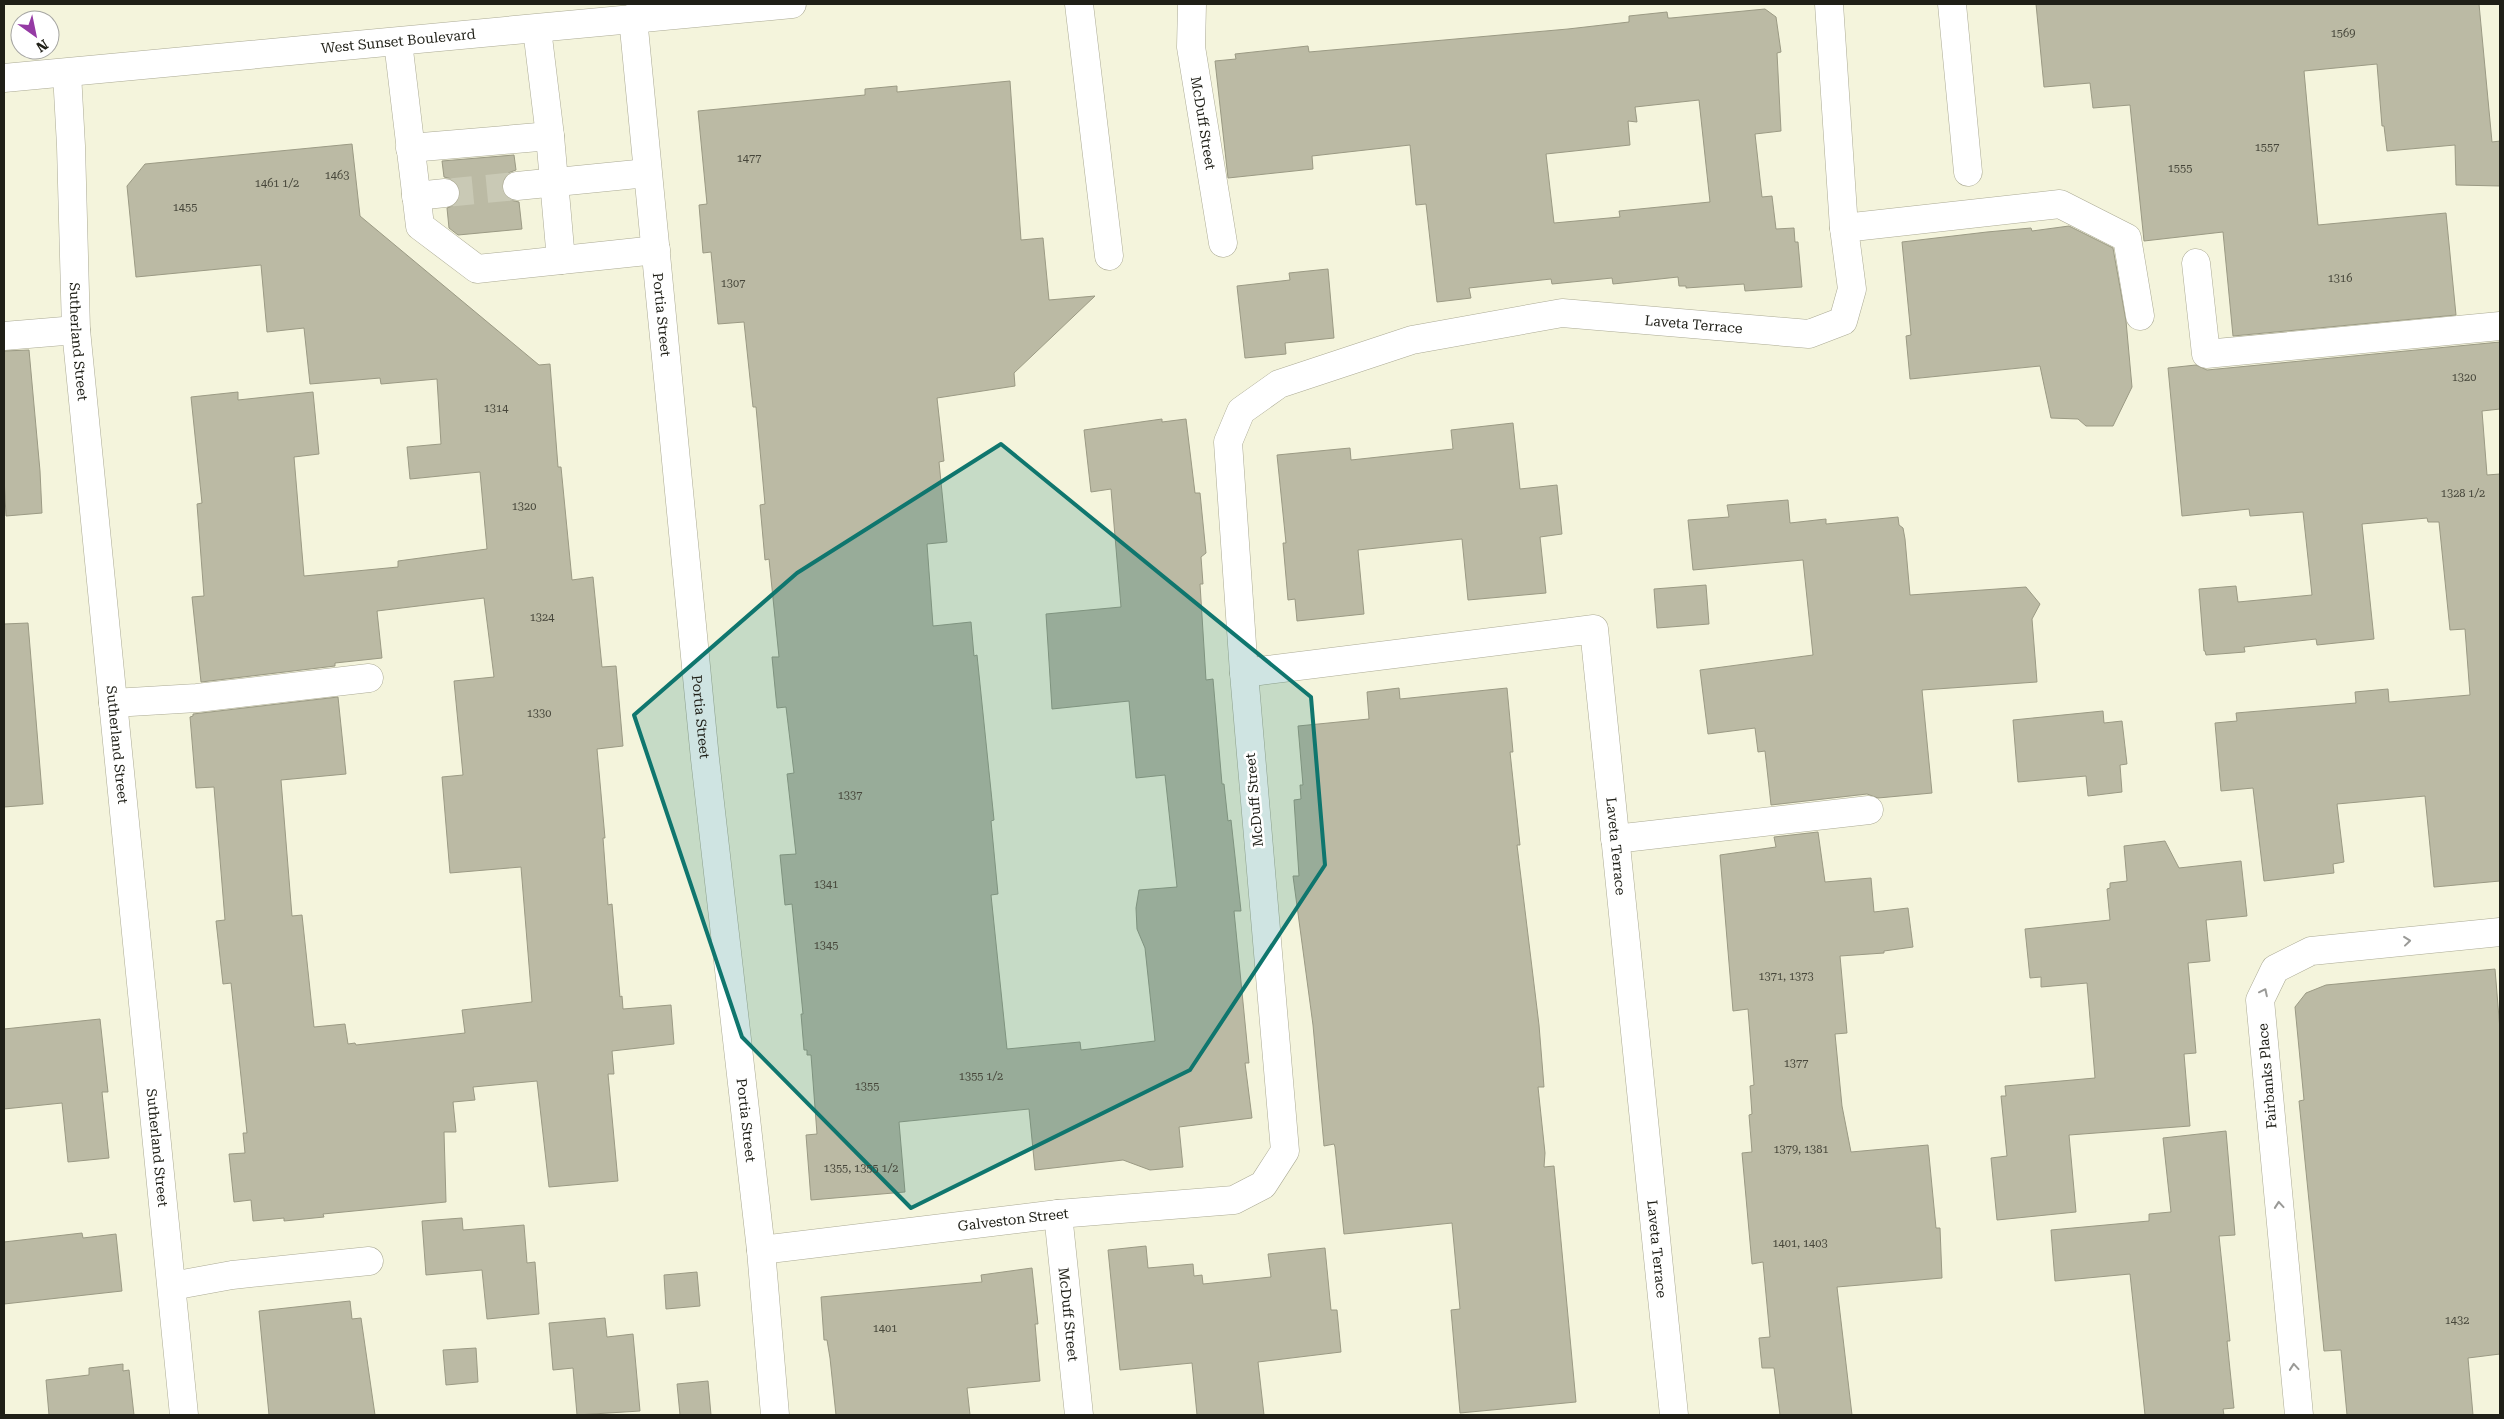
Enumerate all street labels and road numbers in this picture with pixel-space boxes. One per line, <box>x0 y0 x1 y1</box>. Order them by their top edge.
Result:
street label: West Sunset Boulevard <box>320 26 476 56</box>
street label: McDuff Street <box>1188 75 1219 171</box>
street label: Portia Street <box>650 272 674 357</box>
street label: Sutherland Street <box>67 282 91 402</box>
street label: Laveta Terrace <box>1644 312 1744 336</box>
street label: Portia Street <box>689 674 713 759</box>
street label: Sutherland Street <box>103 685 131 805</box>
street label: McDuff Street <box>1242 752 1266 848</box>
street label: Laveta Terrace <box>1603 796 1629 896</box>
street label: Fairbanks Place <box>2254 1022 2280 1129</box>
street label: Portia Street <box>733 1077 759 1163</box>
street label: Sutherland Street <box>144 1088 171 1208</box>
street label: Laveta Terrace <box>1644 1199 1670 1299</box>
street label: Galveston Street <box>957 1205 1069 1234</box>
street label: McDuff Street <box>1056 1267 1081 1362</box>

